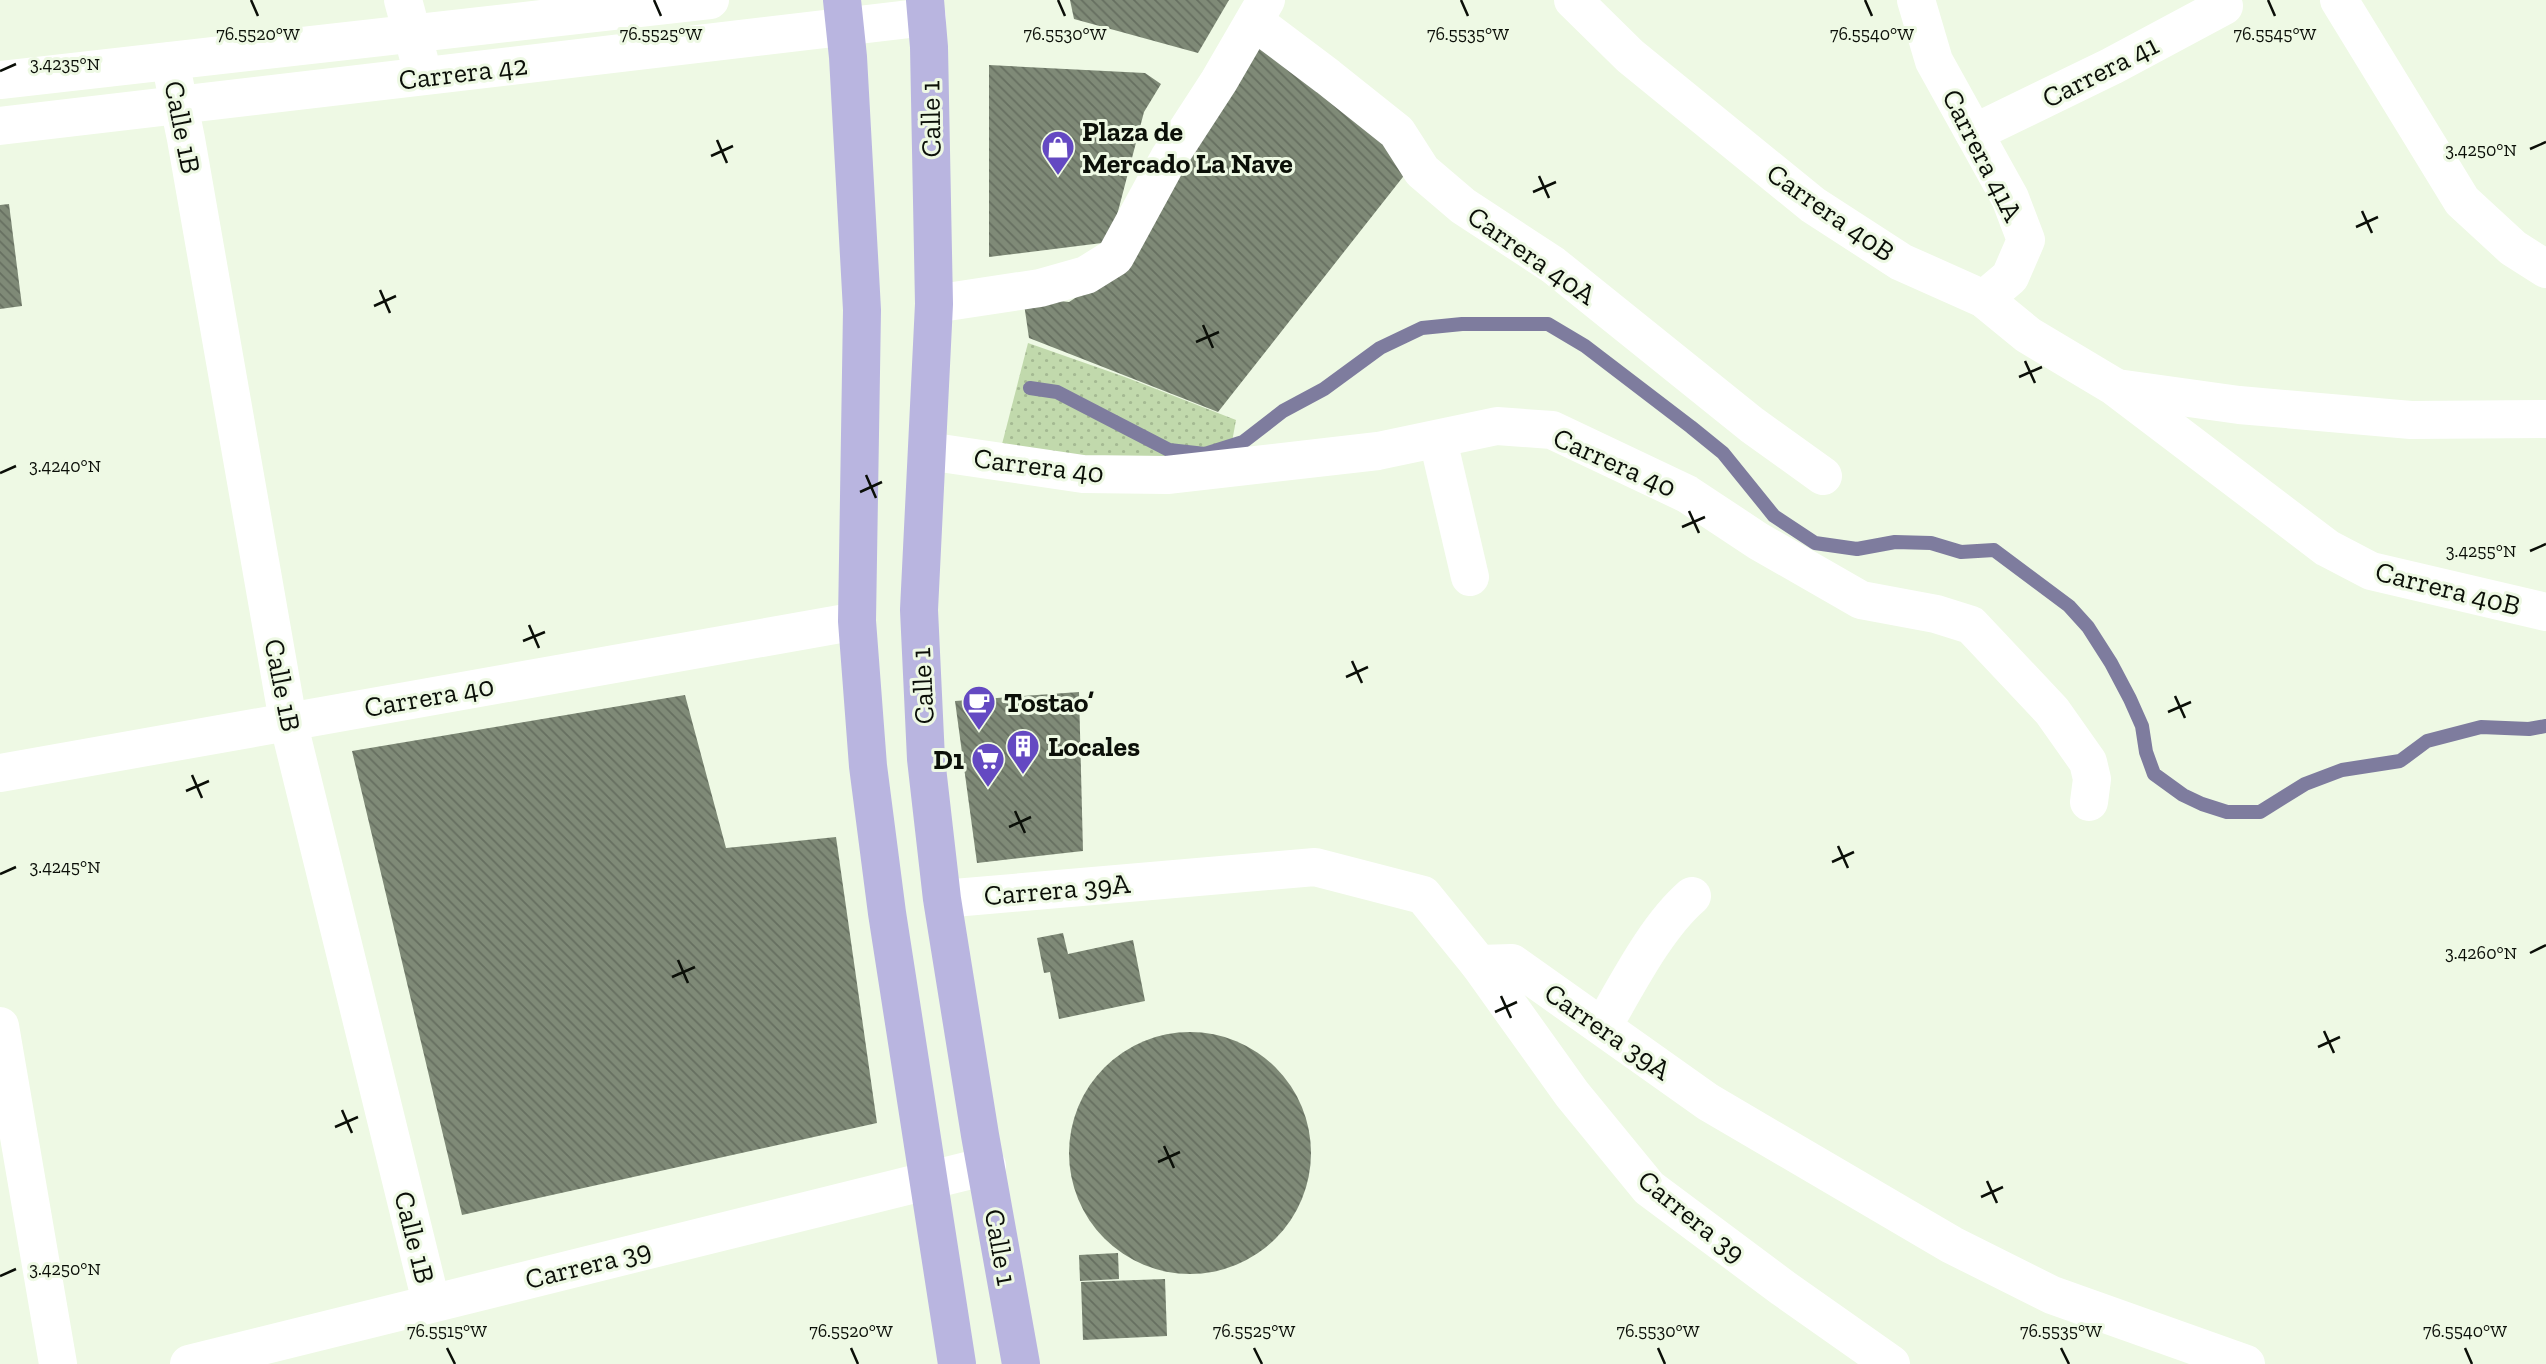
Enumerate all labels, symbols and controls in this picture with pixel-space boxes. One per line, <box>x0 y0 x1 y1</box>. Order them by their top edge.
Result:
text: 76.5520°W <box>216 23 300 45</box>
text: 76.5525°W <box>620 23 702 45</box>
text: 76.5530°W <box>1023 23 1107 45</box>
text: 76.5535°W <box>1427 23 1509 45</box>
text: 76.5540°W <box>1830 23 1914 45</box>
text: 76.5545°W <box>2234 23 2317 45</box>
street label: Carrera 41 <box>2037 28 2164 115</box>
street label: Carrera 42 <box>397 48 529 97</box>
text: 3.4235°N <box>30 53 100 75</box>
street label: Calle 1B <box>157 78 208 176</box>
street label: Calle 1 <box>913 80 948 158</box>
street label: Carrera 41A <box>1935 84 2030 228</box>
place label: Plaza de Mercado La Nave <box>1082 115 1293 180</box>
shop icon: Plaza de Mercado La Nave <box>1039 128 1077 177</box>
text: 3.4250°N <box>2445 139 2517 161</box>
street label: Carrera 40B <box>1761 156 1901 268</box>
street label: Carrera 40A <box>1461 199 1603 312</box>
street label: Carrera 40 <box>1548 421 1681 504</box>
street label: Carrera 40 <box>972 441 1106 490</box>
text: 3.4240°N <box>29 455 101 477</box>
text: 3.4255°N <box>2446 540 2516 562</box>
street label: Carrera 40B <box>2372 555 2524 622</box>
street label: Calle 1B <box>257 636 308 734</box>
street label: Calle 1 <box>904 647 941 725</box>
street label: Carrera 40 <box>362 669 497 724</box>
cafe icon: Tostao’ <box>960 683 998 732</box>
place label: Tostao’ <box>1004 686 1094 719</box>
building icon: Locales <box>1004 727 1042 776</box>
place label: Locales <box>1048 730 1140 763</box>
supermarket icon: D1 <box>969 740 1007 789</box>
place label: D1 <box>933 743 964 776</box>
text: 3.4245°N <box>30 856 100 878</box>
street label: Carrera 39A <box>983 867 1132 912</box>
text: 3.4260°N <box>2445 942 2517 964</box>
street label: Carrera 39A <box>1538 976 1678 1087</box>
street label: Carrera 39 <box>1631 1163 1752 1270</box>
street label: Calle 1B <box>387 1188 442 1287</box>
street label: Calle 1 <box>978 1206 1023 1288</box>
street label: Carrera 39 <box>522 1233 654 1296</box>
text: 3.4250°N <box>29 1258 101 1280</box>
text: 76.5515°W <box>407 1320 487 1342</box>
text: 76.5520°W <box>809 1320 893 1342</box>
text: 76.5525°W <box>1213 1320 1295 1342</box>
text: 76.5530°W <box>1616 1320 1700 1342</box>
text: 76.5535°W <box>2020 1320 2102 1342</box>
text: 76.5540°W <box>2423 1320 2507 1342</box>

